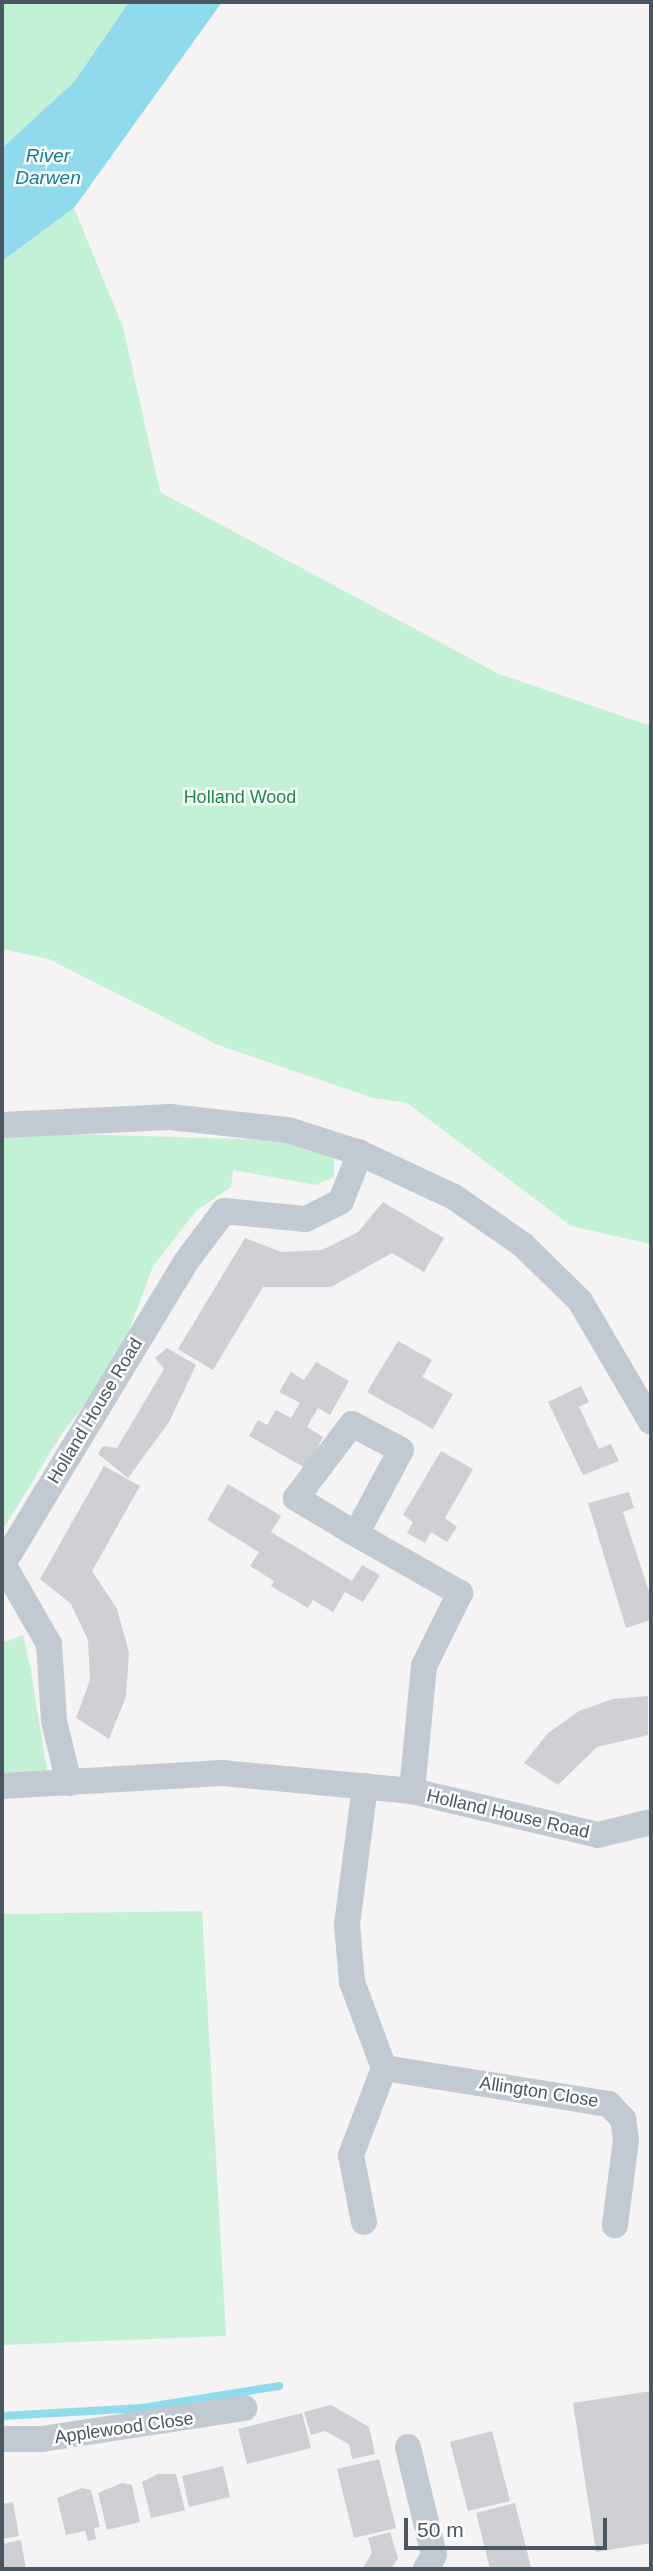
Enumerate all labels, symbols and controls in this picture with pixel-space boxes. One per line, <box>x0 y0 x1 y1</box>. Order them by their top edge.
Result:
water label: River Darwen <box>15 145 81 189</box>
park label: Holland Wood <box>184 786 296 808</box>
street label: Holland House Road <box>43 1334 147 1488</box>
street label: Holland House Road <box>425 1785 591 1843</box>
street label: Allington Close <box>478 2072 600 2112</box>
street label: Applewood Close <box>53 2408 195 2448</box>
scale bar <box>408 2504 611 2548</box>
text: 50 m <box>417 2518 464 2541</box>

